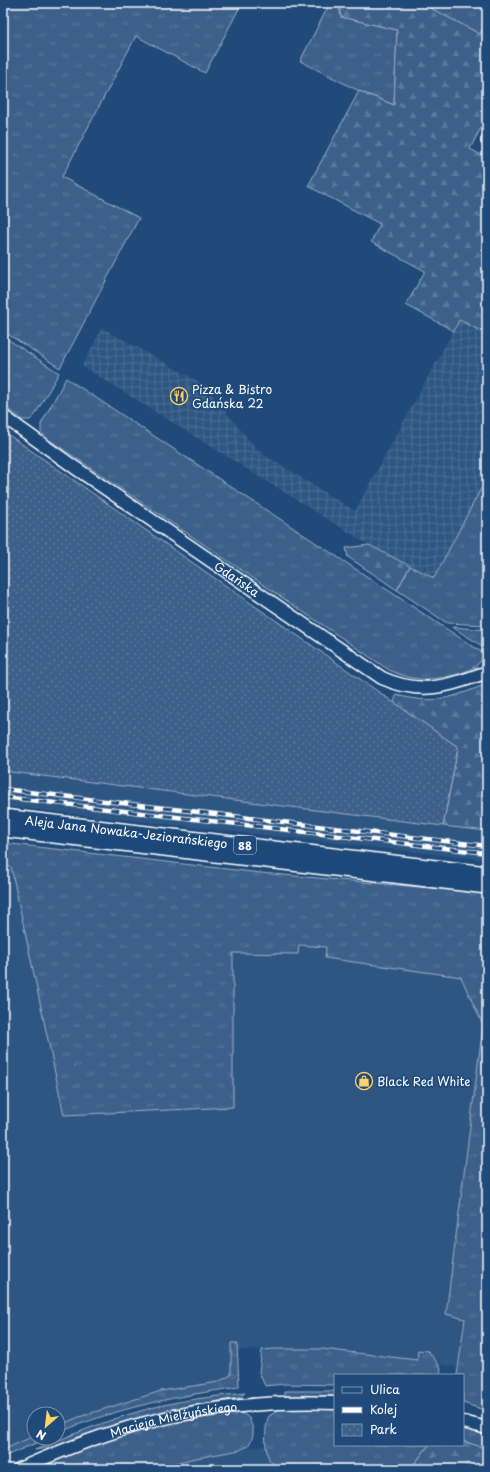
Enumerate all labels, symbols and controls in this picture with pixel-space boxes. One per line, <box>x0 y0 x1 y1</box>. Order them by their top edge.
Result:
place label: Pizza & Bistro Gdańska 22 <box>192 380 272 412</box>
restaurant icon: Pizza & Bistro Gdańska 22 <box>169 386 189 406</box>
street label: Gdańska <box>211 557 264 601</box>
street label: Aleja Jana Nowaka-Jeziorańskiego <box>24 811 228 852</box>
road number: 88 <box>234 836 256 854</box>
shop icon: Black Red White <box>354 1071 374 1091</box>
place label: Black Red White <box>377 1072 471 1090</box>
legend <box>334 1374 464 1446</box>
text: Ulica <box>370 1380 400 1398</box>
street label: Macieja Mielżyńskiego <box>108 1397 238 1442</box>
text: Kolej <box>370 1400 397 1418</box>
north arrow <box>26 1406 66 1446</box>
text: Park <box>370 1420 397 1438</box>
text: N <box>33 1426 49 1445</box>

